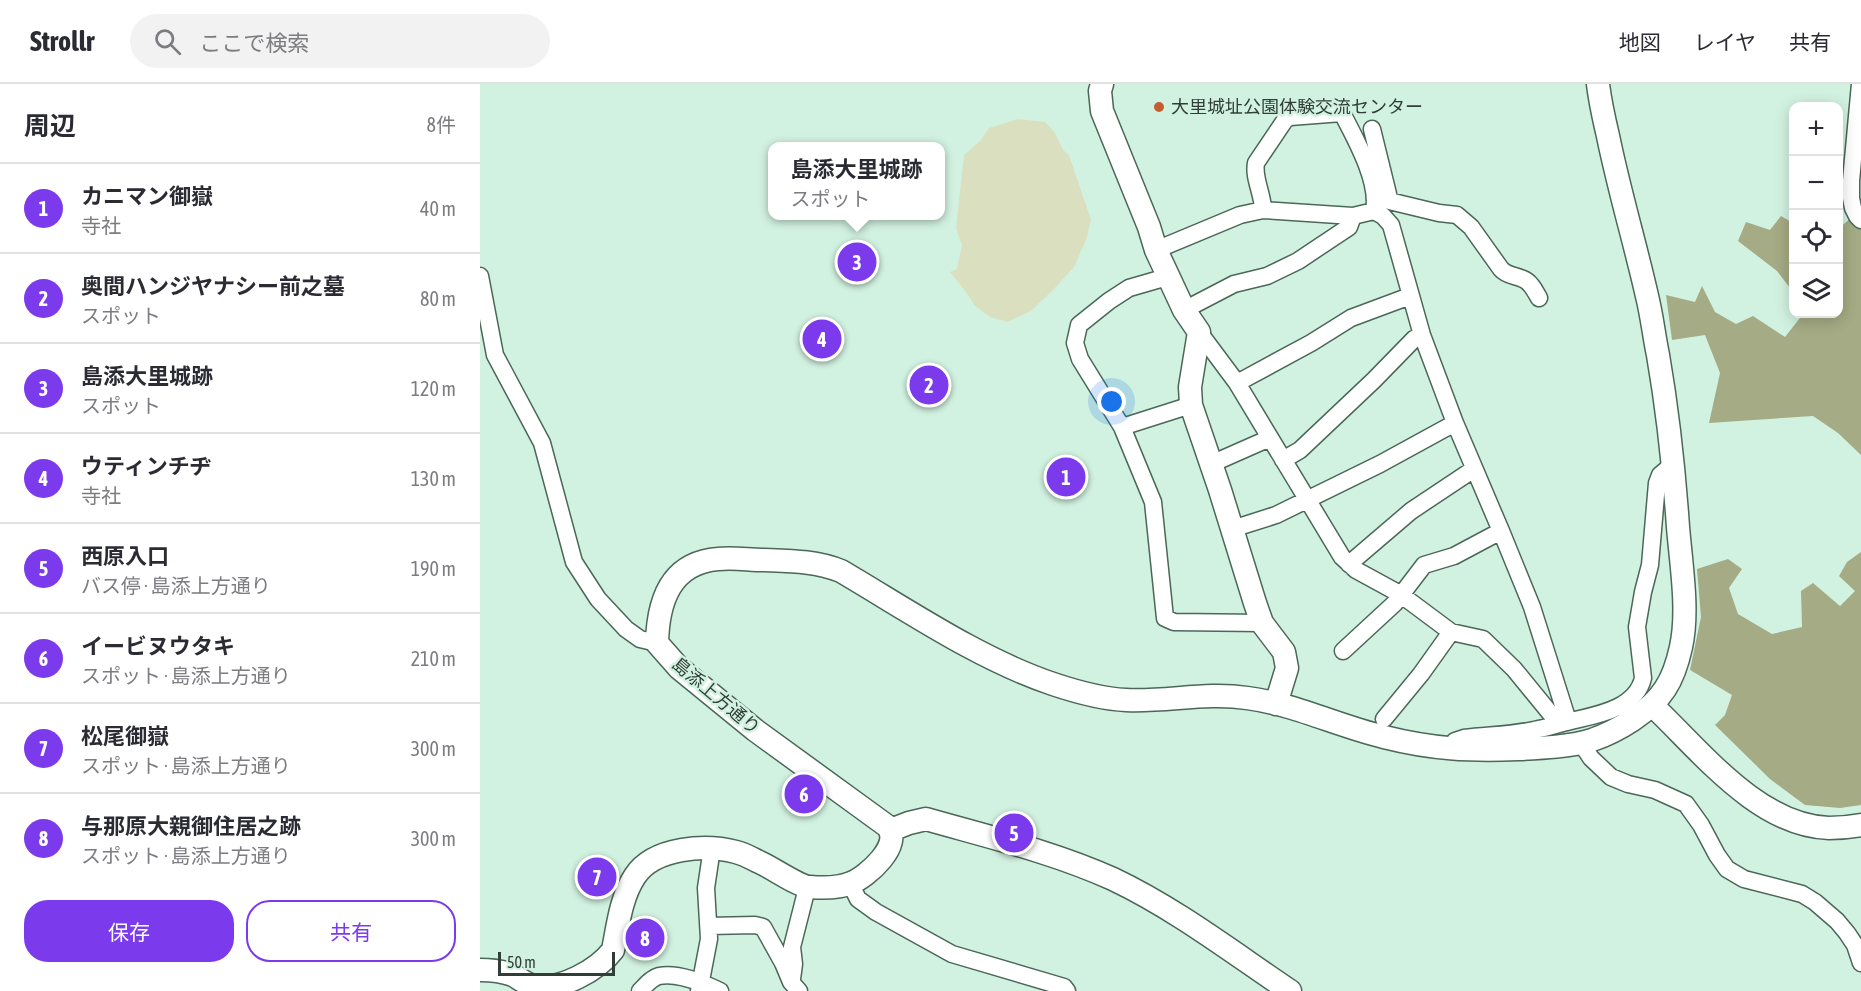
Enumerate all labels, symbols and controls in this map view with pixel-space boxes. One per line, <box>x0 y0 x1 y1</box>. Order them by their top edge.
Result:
search box <box>130 14 550 68</box>
text: Strollr <box>30 25 94 57</box>
icon: search <box>151 25 184 58</box>
text: ここで検索 <box>199 30 309 56</box>
text: 地図 <box>1619 30 1661 54</box>
text: レイヤ <box>1694 30 1756 54</box>
text: 共有 <box>1789 30 1831 54</box>
place label: 大里城址公園体験交流センター <box>1171 96 1423 117</box>
marker: 大里城址公園体験交流センター <box>1152 100 1166 114</box>
map controls <box>1789 102 1843 318</box>
button: + <box>1789 102 1843 156</box>
text: 周辺 <box>24 111 76 141</box>
text: 8件 <box>427 113 456 136</box>
popup <box>768 142 945 220</box>
text: 島添大里城跡 <box>790 156 923 182</box>
button: − <box>1789 156 1843 210</box>
text: カニマン御嶽 <box>81 183 213 209</box>
text: スポット <box>790 187 870 210</box>
text: 1 <box>39 197 48 220</box>
text: 40 m <box>420 197 456 220</box>
button: locate <box>1789 210 1843 264</box>
text: 寺社 <box>81 214 121 237</box>
pin: 3 <box>838 240 877 285</box>
button: layers <box>1789 264 1843 318</box>
text: 奥間ハンジヤナシー前之墓 <box>81 273 345 299</box>
text: 2 <box>39 287 48 310</box>
text: 80 m <box>420 287 456 310</box>
text: スポット <box>81 304 161 327</box>
pin: 4 <box>802 316 842 362</box>
pin: 2 <box>910 362 948 408</box>
text: 島添大里城跡 <box>81 363 213 389</box>
text: 3 <box>39 377 48 400</box>
text: 120 m <box>411 377 456 400</box>
your location <box>1097 387 1126 416</box>
text: スポット <box>81 394 161 417</box>
text: ウティンチヂ <box>81 453 212 479</box>
pin: 1 <box>1046 454 1086 500</box>
text: 4 <box>39 467 48 490</box>
text: 130 m <box>411 467 456 490</box>
text: 寺社 <box>81 484 121 507</box>
text: 西原入口 <box>81 543 169 569</box>
text: 5 <box>39 557 48 580</box>
text: 190 m <box>411 557 456 580</box>
text: バス停 · 島添上方通り <box>81 574 271 597</box>
text: イービヌウタキ <box>81 633 235 659</box>
text: 6 <box>39 647 48 670</box>
text: 210 m <box>411 647 456 670</box>
street label: 島添上方通り <box>668 653 764 738</box>
text: スポット · 島添上方通り <box>81 664 291 687</box>
text: 松尾御嶽 <box>81 723 169 749</box>
text: 7 <box>39 737 48 760</box>
text: 300 m <box>411 737 456 760</box>
text: スポット · 島添上方通り <box>81 754 291 777</box>
pin: 6 <box>784 772 824 816</box>
pin: 5 <box>994 810 1034 855</box>
text: 与那原大親御住居之跡 <box>81 813 301 839</box>
text: 8 <box>39 827 48 850</box>
text: 300 m <box>411 827 456 850</box>
text: スポット · 島添上方通り <box>81 844 291 867</box>
pin: 7 <box>578 854 616 900</box>
button: 保存 <box>24 900 234 962</box>
button: 共有 <box>246 900 456 962</box>
pin: 8 <box>626 916 664 960</box>
scale bar <box>498 949 615 976</box>
text: 50 m <box>507 953 536 971</box>

